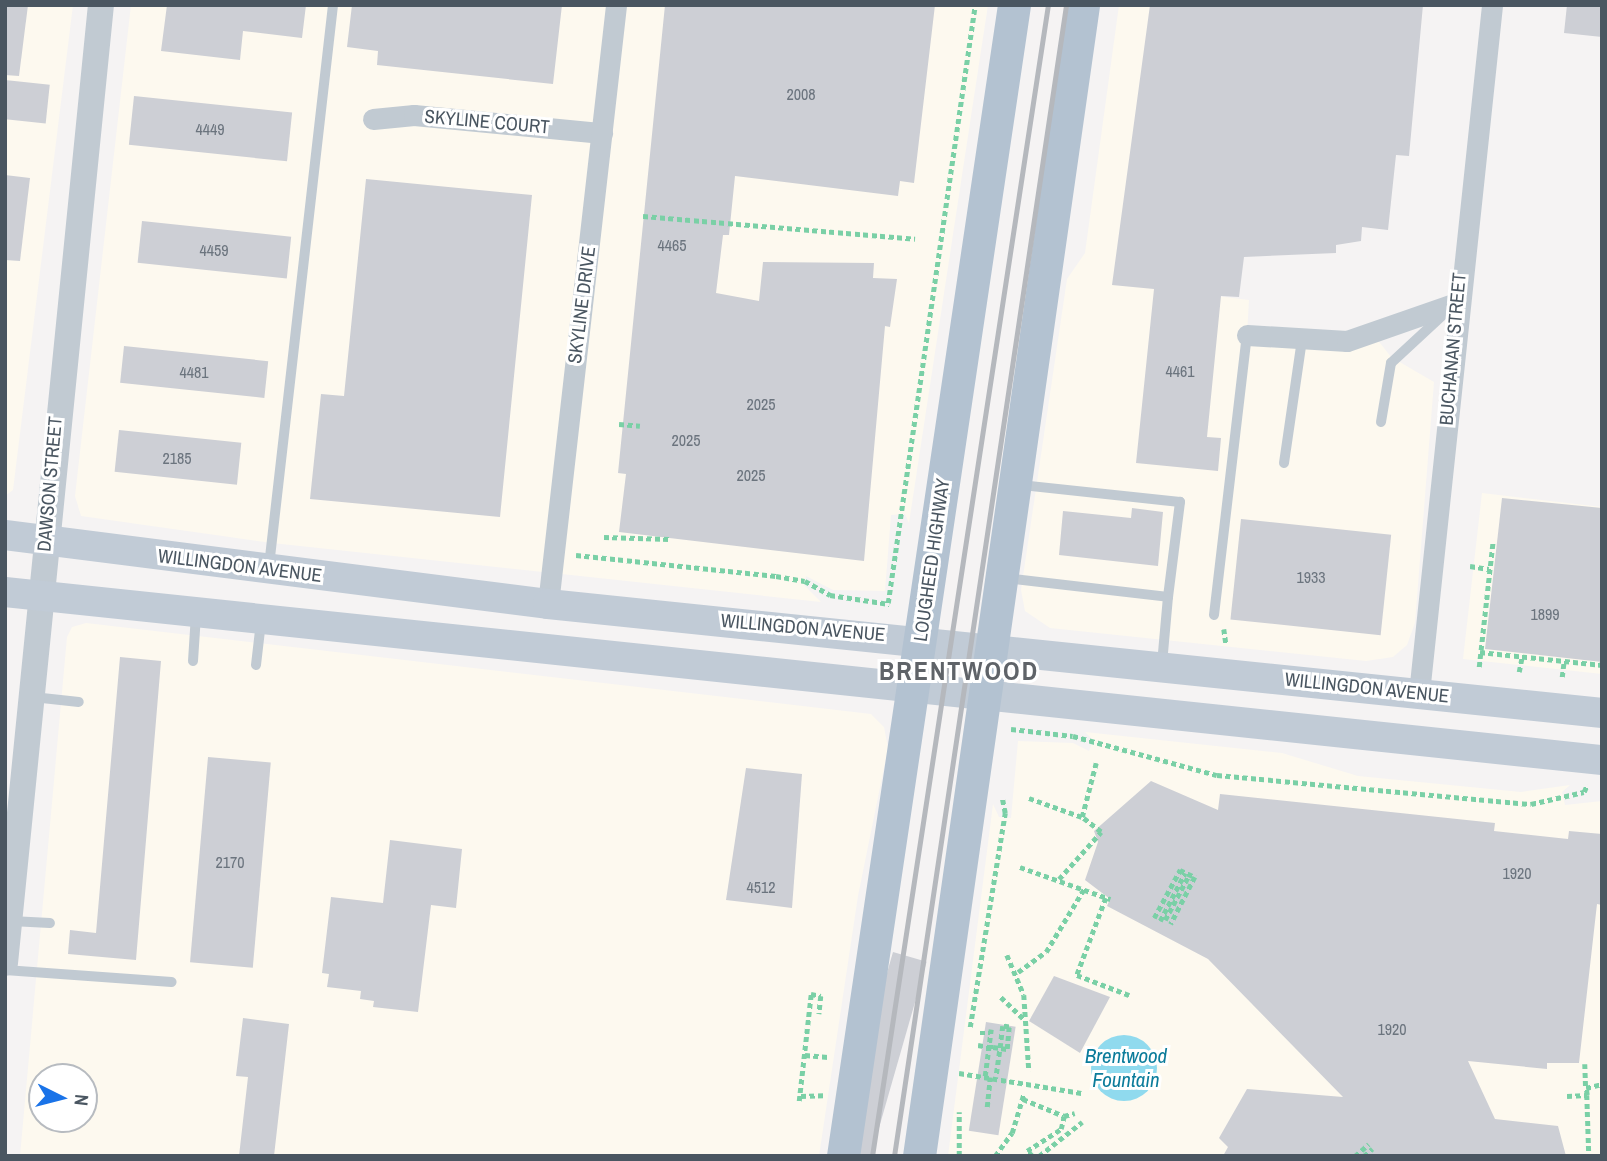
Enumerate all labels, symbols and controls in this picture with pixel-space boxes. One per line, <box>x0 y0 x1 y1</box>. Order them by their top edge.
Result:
house number: 2008 <box>786 84 816 104</box>
street label: SKYLINE COURT <box>424 105 550 139</box>
house number: 4449 <box>195 119 225 139</box>
house number: 4465 <box>657 235 687 255</box>
house number: 4459 <box>199 240 229 260</box>
street label: SKYLINE DRIVE <box>564 245 600 365</box>
street label: BUCHANAN STREET <box>1435 272 1471 426</box>
house number: 4461 <box>1165 361 1195 381</box>
house number: 4481 <box>179 362 209 382</box>
house number: 2025 <box>746 394 776 414</box>
street label: DAWSON STREET <box>33 416 67 552</box>
house number: 2025 <box>671 430 701 450</box>
house number: 2185 <box>162 448 192 468</box>
house number: 2025 <box>736 465 766 485</box>
street label: LOUGHEED HIGHWAY <box>909 477 955 643</box>
street label: WILLINGDON AVENUE <box>156 545 324 587</box>
house number: 1933 <box>1296 567 1326 587</box>
house number: 1899 <box>1530 604 1560 624</box>
street label: WILLINGDON AVENUE <box>719 609 887 647</box>
district label: BRENTWOOD <box>880 655 1038 687</box>
street label: WILLINGDON AVENUE <box>1283 668 1451 708</box>
house number: 2170 <box>215 852 245 872</box>
house number: 1920 <box>1502 863 1532 883</box>
house number: 4512 <box>746 877 776 897</box>
house number: 1920 <box>1377 1019 1407 1039</box>
water label: Brentwood Fountain <box>1085 1043 1167 1093</box>
north arrow <box>28 1063 98 1133</box>
text: N <box>68 1093 95 1107</box>

